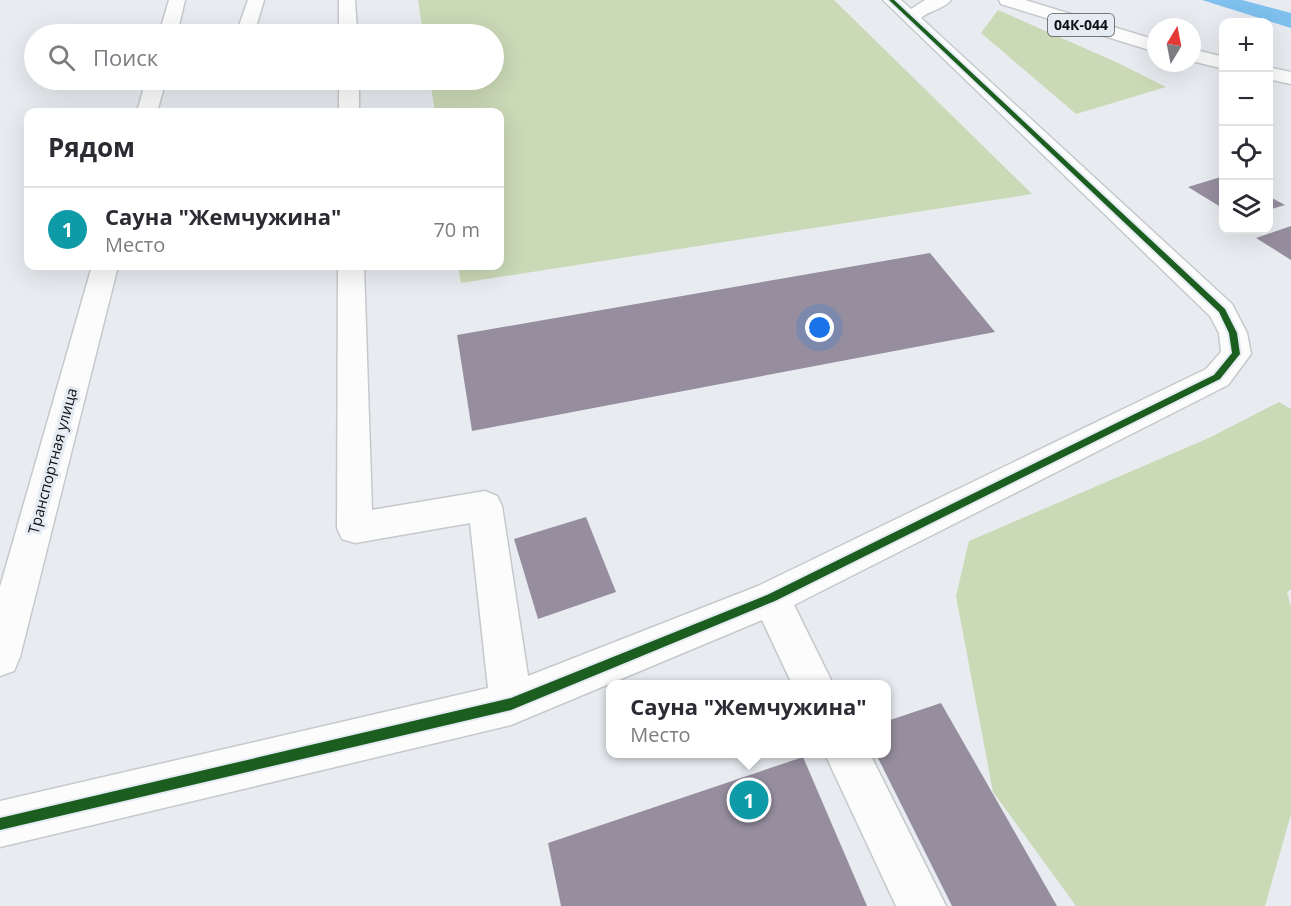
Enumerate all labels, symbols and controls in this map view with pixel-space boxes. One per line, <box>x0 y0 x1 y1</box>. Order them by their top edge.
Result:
road number: 04К-044 <box>1048 14 1114 36</box>
north arrow <box>1147 18 1201 72</box>
map controls <box>1219 18 1273 234</box>
button: + <box>1219 18 1273 72</box>
search box <box>24 24 504 90</box>
icon: search <box>45 41 78 74</box>
text: Поиск <box>93 42 158 72</box>
button: − <box>1219 72 1273 126</box>
button: locate <box>1219 126 1273 180</box>
text: Рядом <box>48 129 135 165</box>
button: layers <box>1219 180 1273 234</box>
text: Сауна "Жемчужина" <box>105 201 341 231</box>
text: 1 <box>62 216 73 243</box>
text: 70 m <box>433 216 480 243</box>
text: Место <box>105 231 165 258</box>
your location <box>805 313 834 342</box>
street label: Транспортная улица <box>23 386 81 536</box>
popup <box>606 680 891 758</box>
text: Сауна "Жемчужина" <box>630 691 867 721</box>
text: Место <box>630 721 691 748</box>
pin: 1 <box>730 778 768 822</box>

